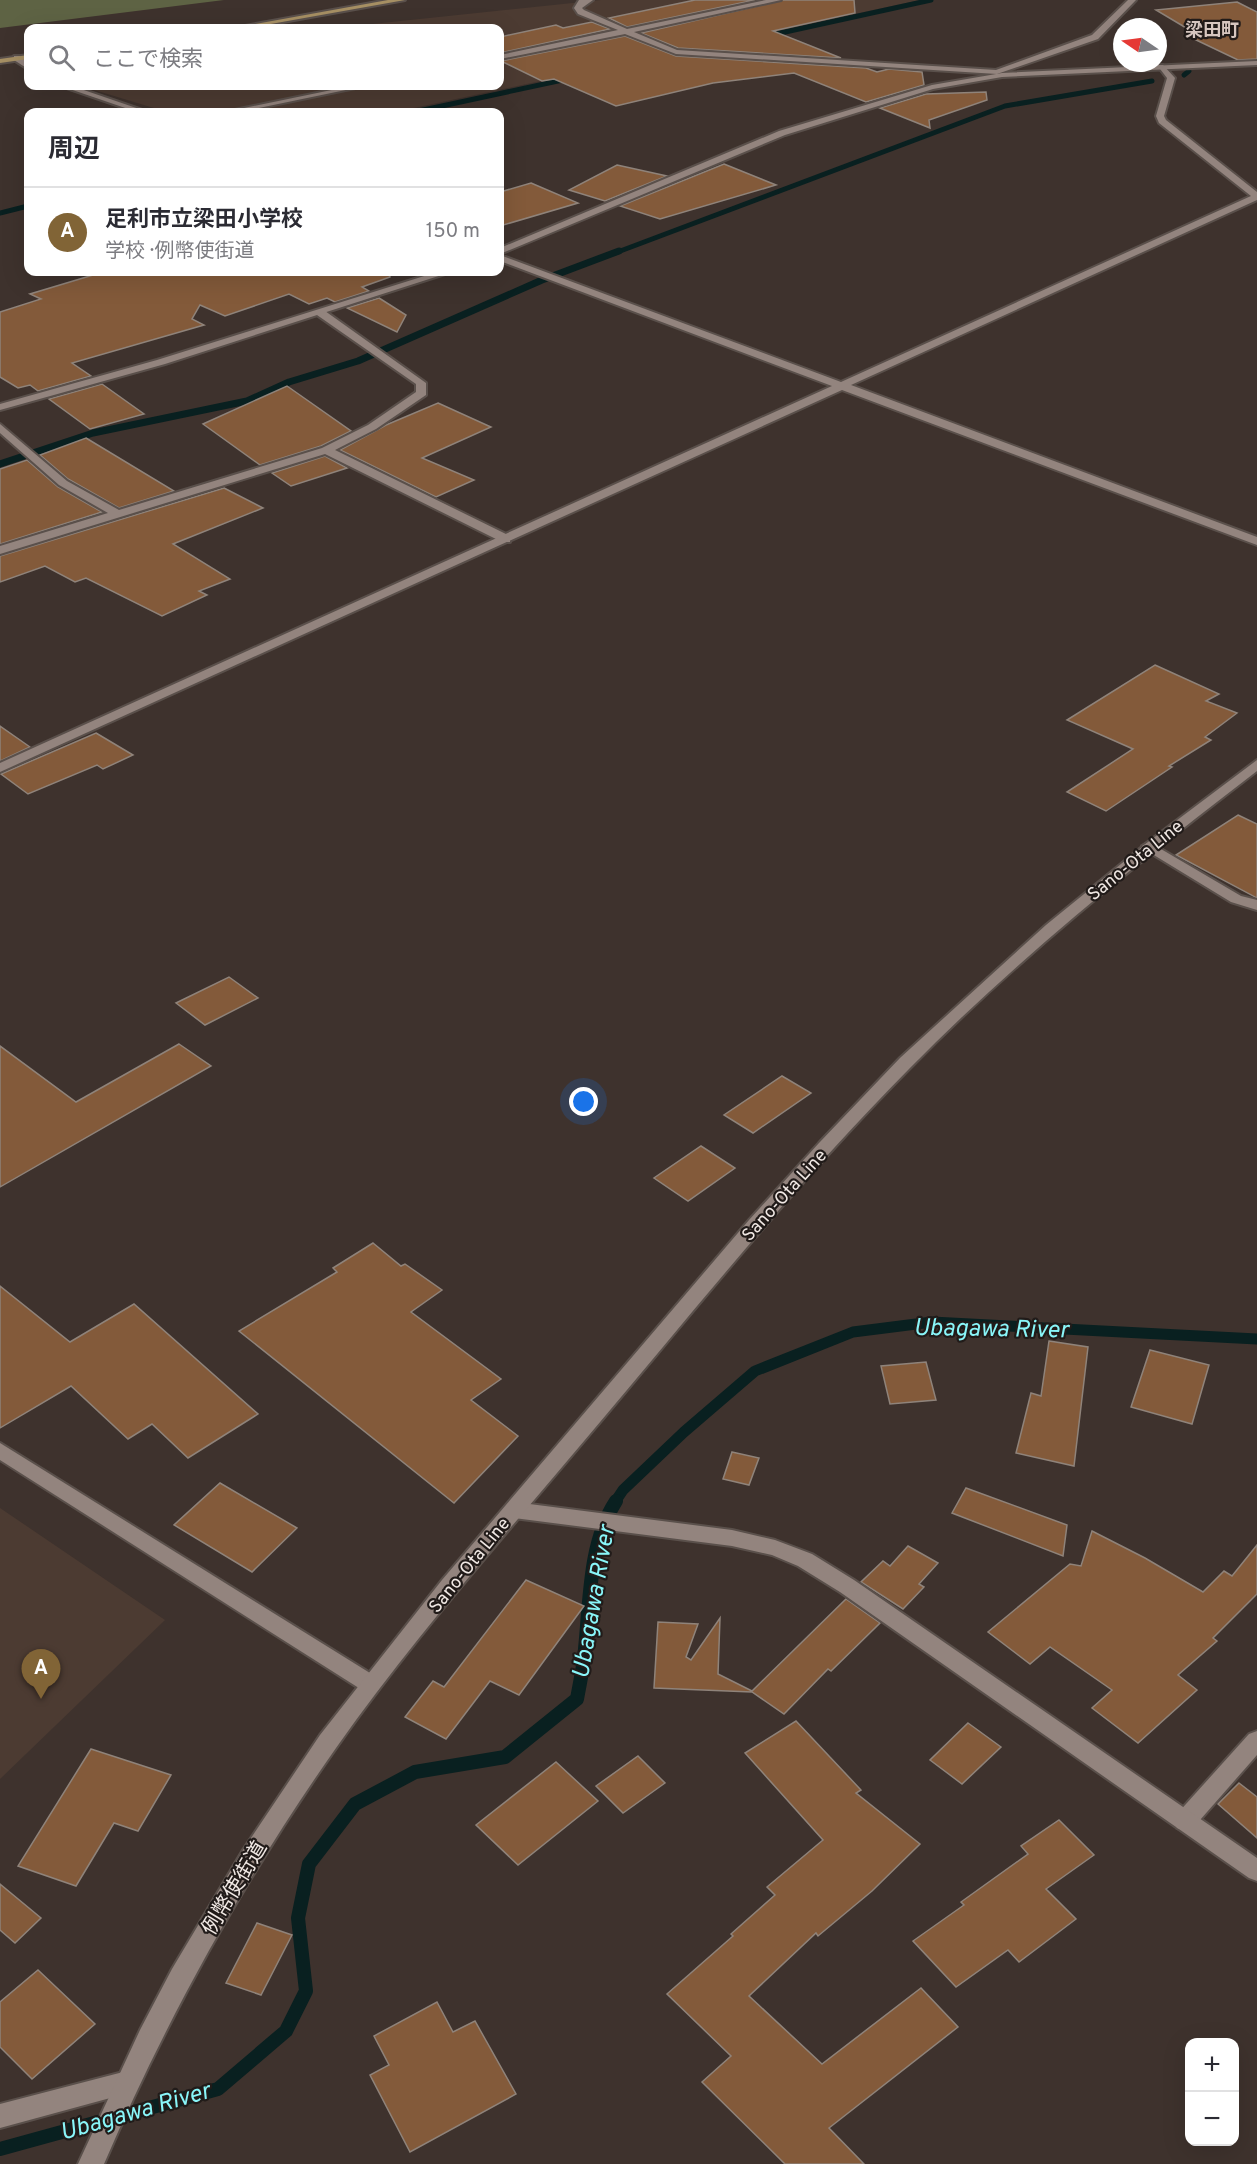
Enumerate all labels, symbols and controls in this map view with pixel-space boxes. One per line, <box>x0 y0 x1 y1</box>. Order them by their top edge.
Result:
north arrow <box>1113 18 1167 72</box>
district label: 梁田町 <box>1185 20 1239 43</box>
search box <box>24 24 504 90</box>
icon: search <box>45 41 78 74</box>
text: ここで検索 <box>93 47 203 74</box>
text: 周辺 <box>48 134 100 167</box>
text: 足利市立梁田小学校 <box>105 207 303 234</box>
text: A <box>60 219 75 245</box>
text: 150 m <box>426 219 480 245</box>
text: 学校 · 例幣使街道 <box>105 239 254 265</box>
street label: Sano-Ota Line <box>1083 816 1188 907</box>
your location <box>569 1087 598 1116</box>
street label: Sano-Ota Line <box>738 1145 833 1247</box>
water label: Ubagawa River <box>913 1314 1071 1346</box>
street label: Sano-Ota Line <box>425 1513 516 1618</box>
water label: Ubagawa River <box>567 1521 624 1681</box>
pin: A <box>22 1650 60 1699</box>
street label: 例幣使街道 <box>197 1837 274 1941</box>
map controls <box>1185 2038 1239 2146</box>
button: + <box>1185 2038 1239 2092</box>
water label: Ubagawa River <box>57 2077 216 2149</box>
button: − <box>1185 2092 1239 2146</box>

